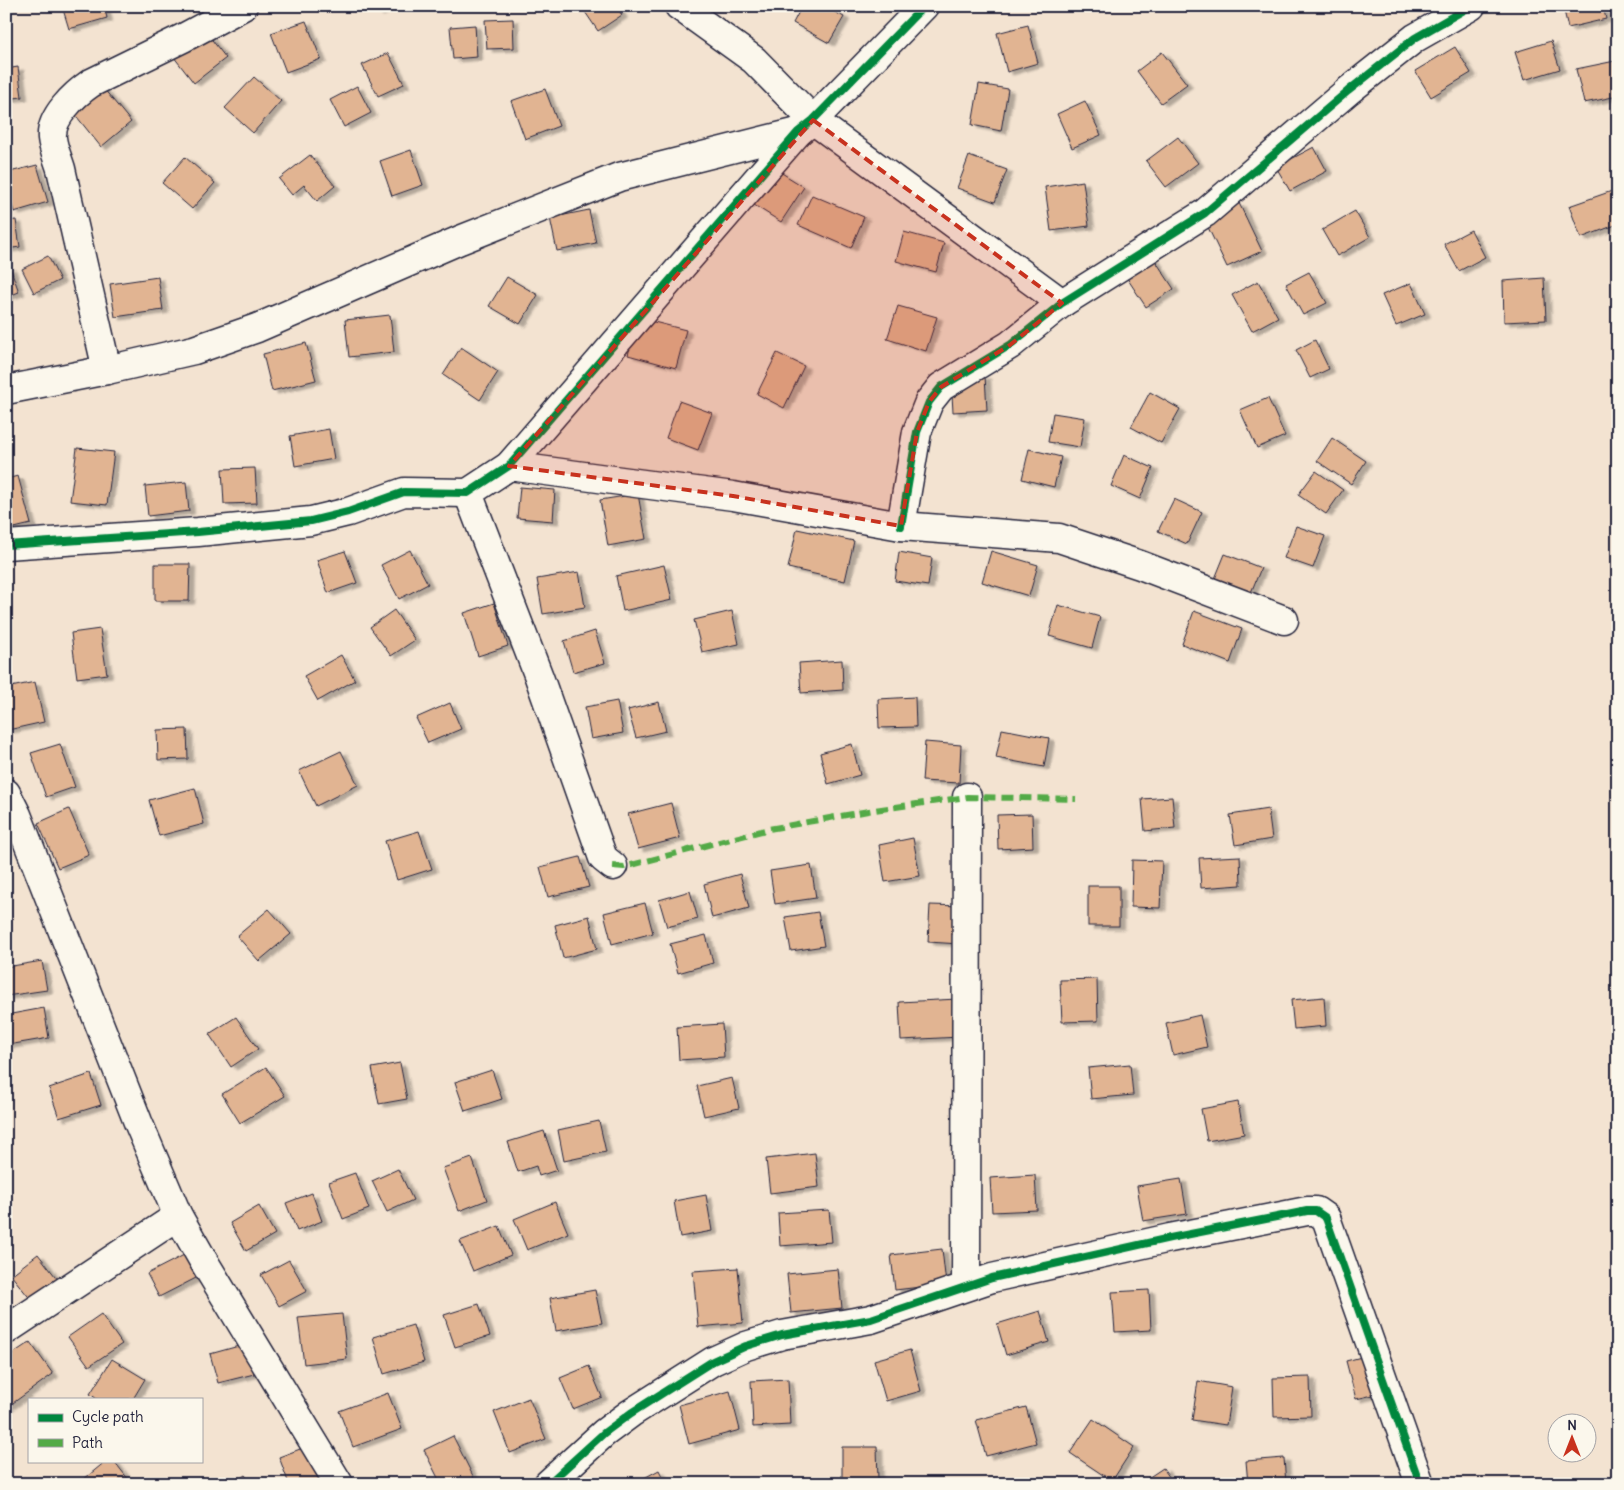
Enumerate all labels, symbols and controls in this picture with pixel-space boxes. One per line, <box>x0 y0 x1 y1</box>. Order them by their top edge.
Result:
legend <box>28 1398 202 1462</box>
text: Cycle path <box>72 1407 144 1426</box>
north arrow <box>1546 1412 1596 1462</box>
text: N <box>1567 1416 1577 1434</box>
text: Path <box>72 1433 103 1452</box>

